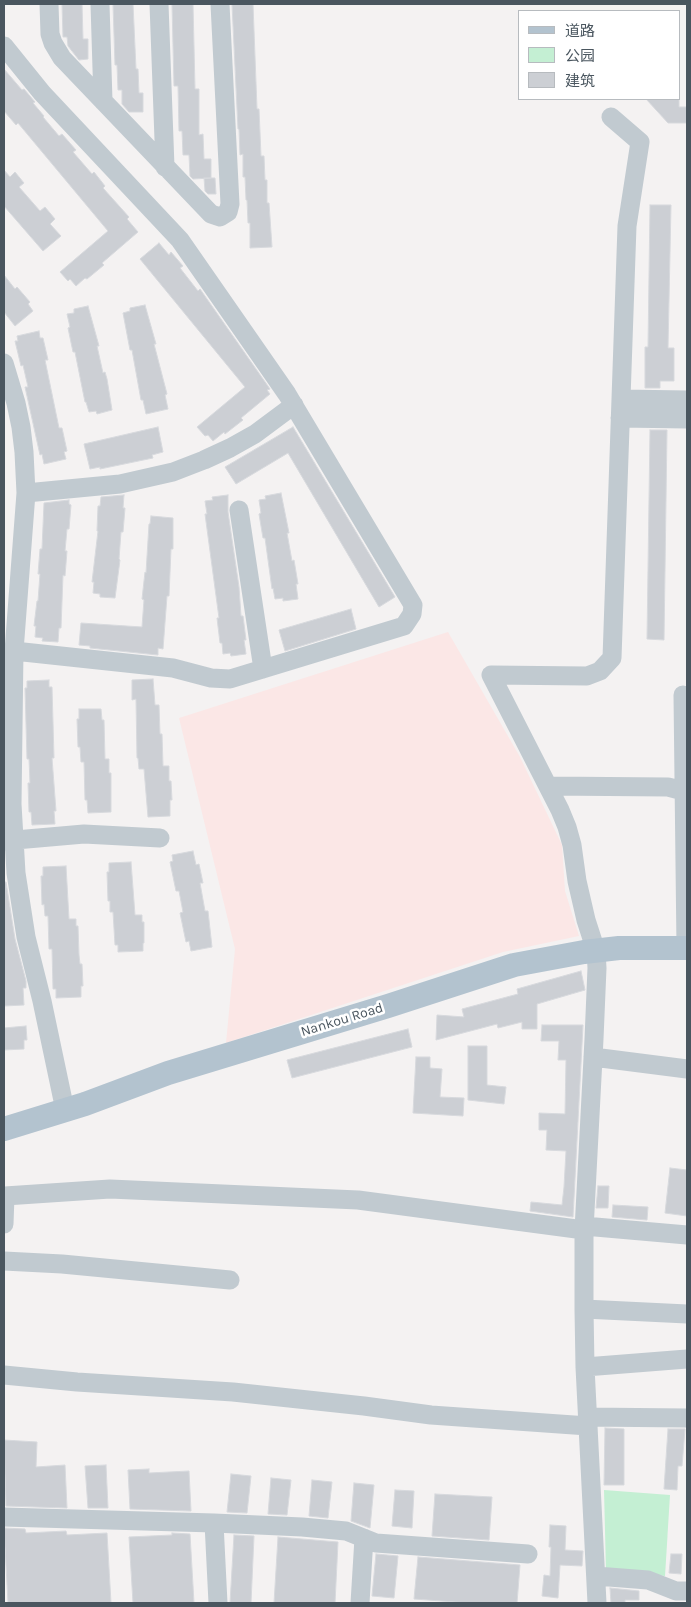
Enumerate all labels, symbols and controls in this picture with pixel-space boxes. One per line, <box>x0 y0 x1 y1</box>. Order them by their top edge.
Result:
legend <box>518 10 681 100</box>
text: 道路 <box>565 22 595 40</box>
text: 公园 <box>565 47 595 65</box>
text: 建筑 <box>565 72 595 90</box>
street label: Nankou Road <box>299 999 385 1041</box>

